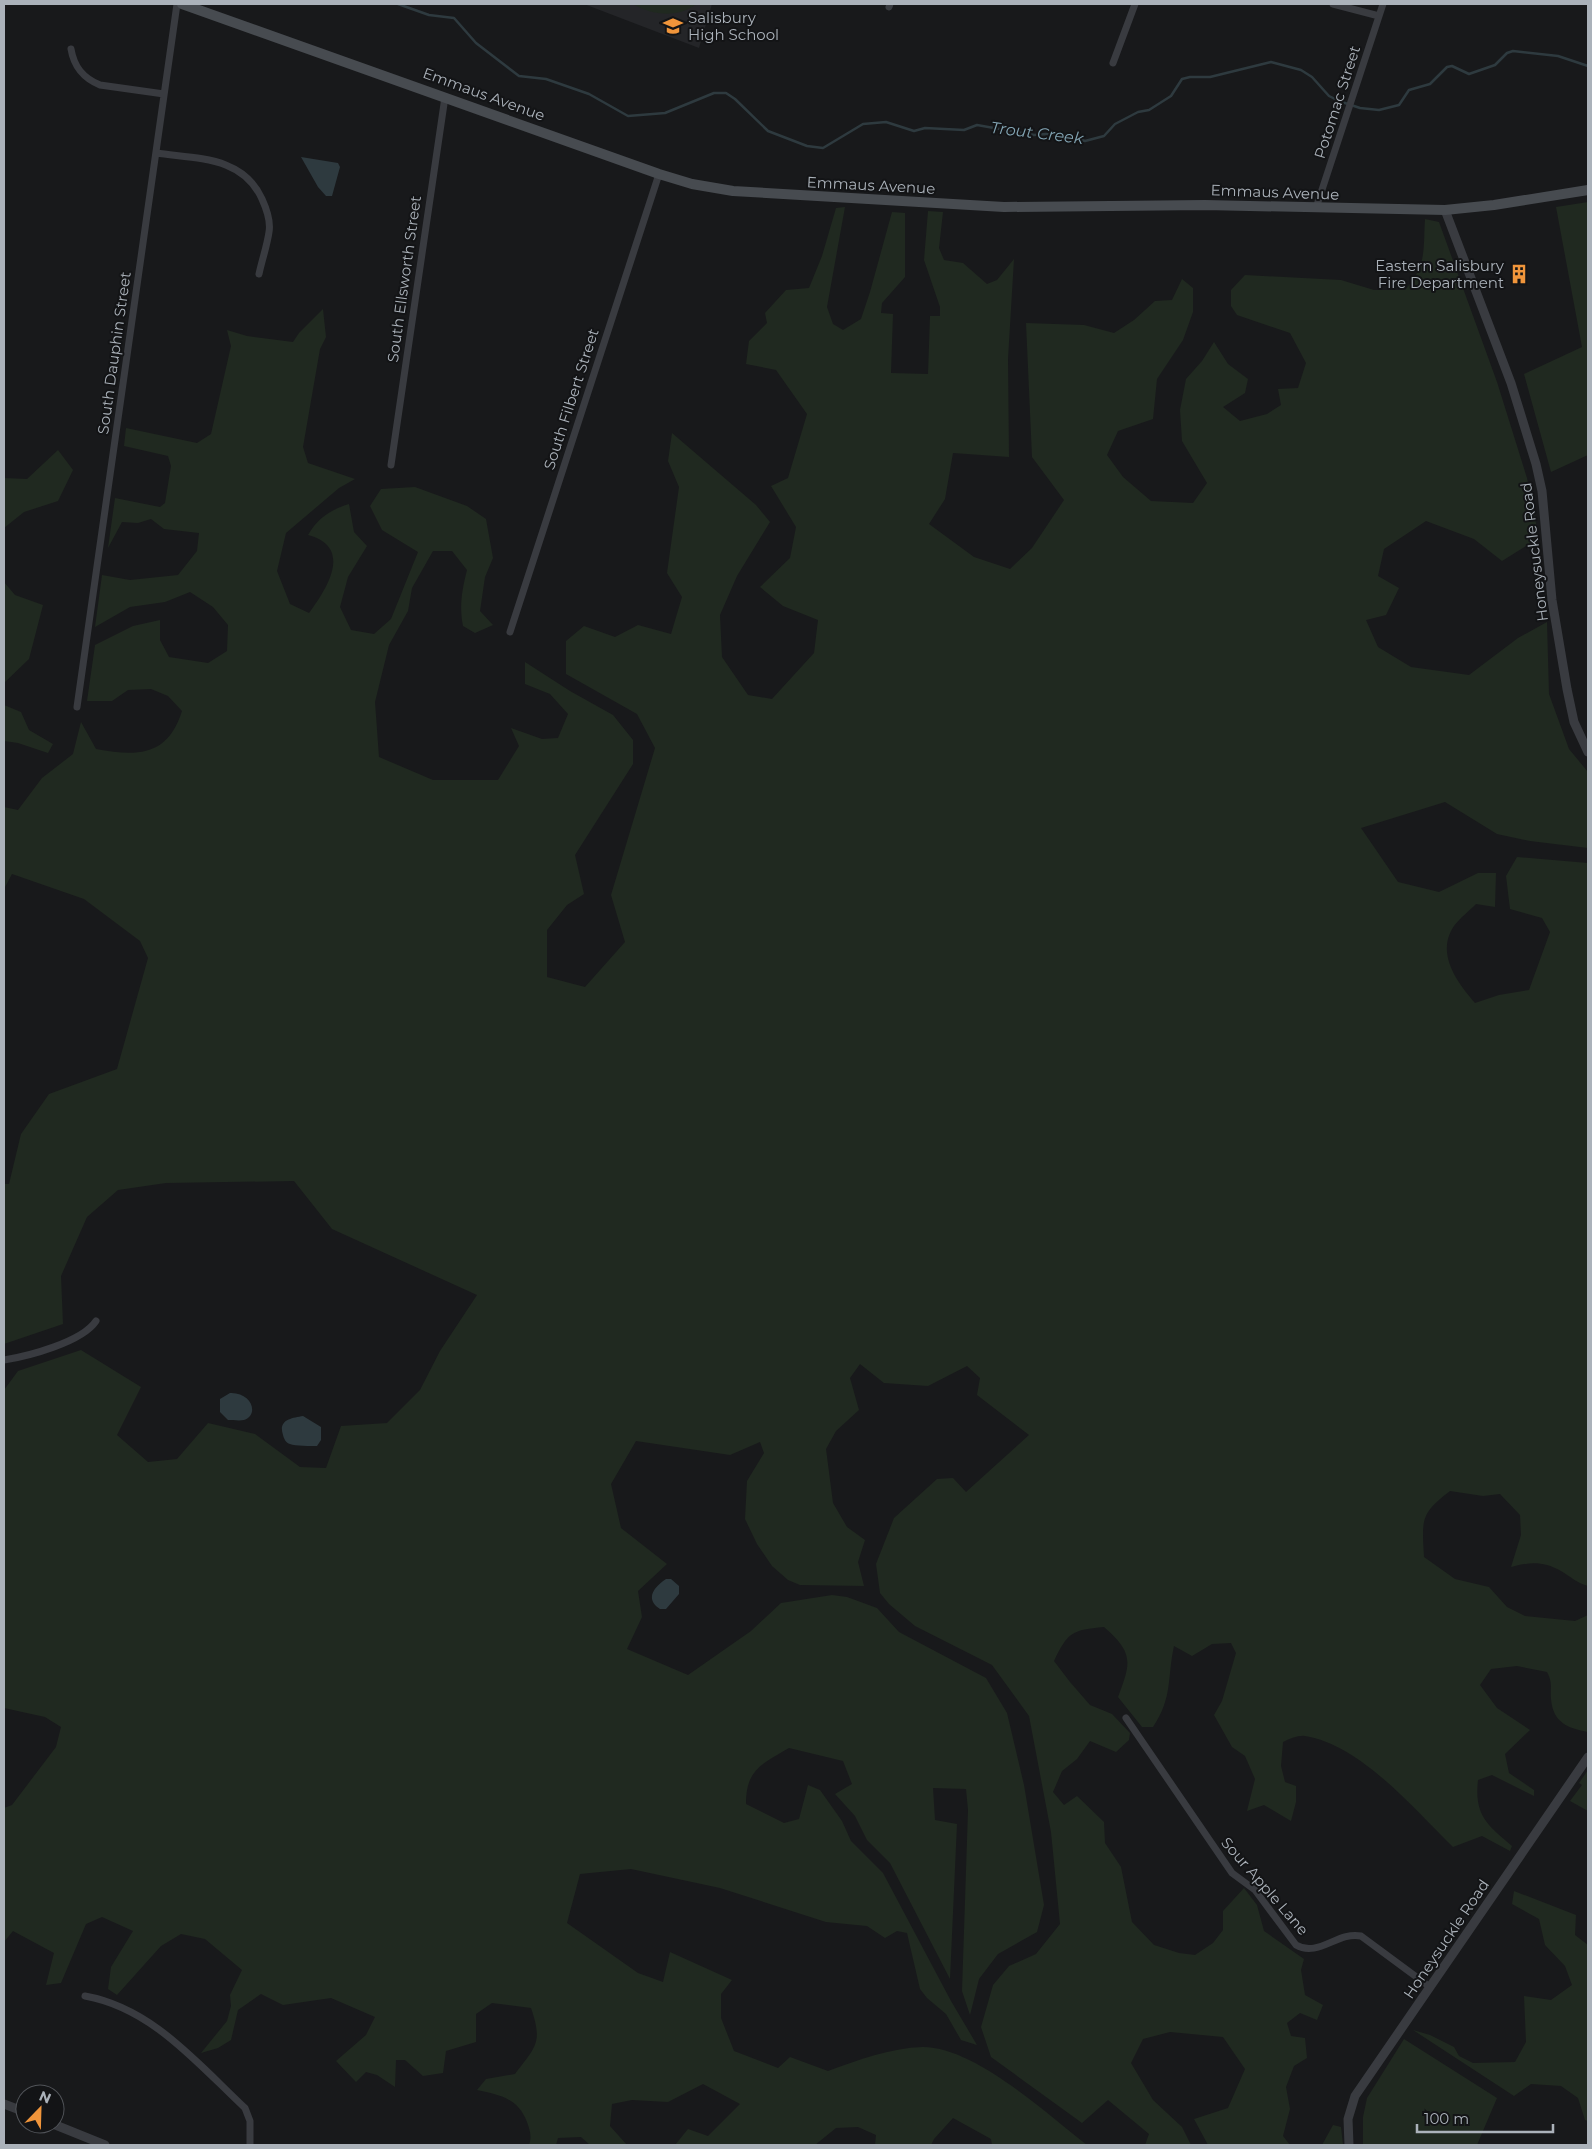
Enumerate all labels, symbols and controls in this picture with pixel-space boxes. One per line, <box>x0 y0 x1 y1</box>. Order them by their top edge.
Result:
place label: Salisbury High School <box>688 8 779 44</box>
school or university icon: Salisbury High School <box>662 15 684 37</box>
street label: Potomac Street <box>1310 43 1364 161</box>
street label: Emmaus Avenue <box>420 63 548 125</box>
water label: Trout Creek <box>990 118 1086 148</box>
street label: Emmaus Avenue <box>806 172 936 198</box>
street label: Emmaus Avenue <box>1210 180 1340 204</box>
street label: South Ellsworth Street <box>383 194 425 364</box>
place label: Eastern Salisbury Fire Department <box>1375 256 1505 292</box>
building icon: Eastern Salisbury Fire Department <box>1508 263 1530 285</box>
street label: South Dauphin Street <box>93 270 135 436</box>
street label: South Filbert Street <box>539 326 603 472</box>
street label: Honeysuckle Road <box>1516 482 1552 622</box>
street label: Sour Apple Lane <box>1217 1833 1313 1939</box>
street label: Honeysuckle Road <box>1399 1876 1493 2002</box>
north arrow <box>15 2084 65 2134</box>
text: N <box>36 2087 54 2108</box>
scale bar <box>1417 2102 1553 2134</box>
text: 100 m <box>1424 2109 1469 2128</box>

